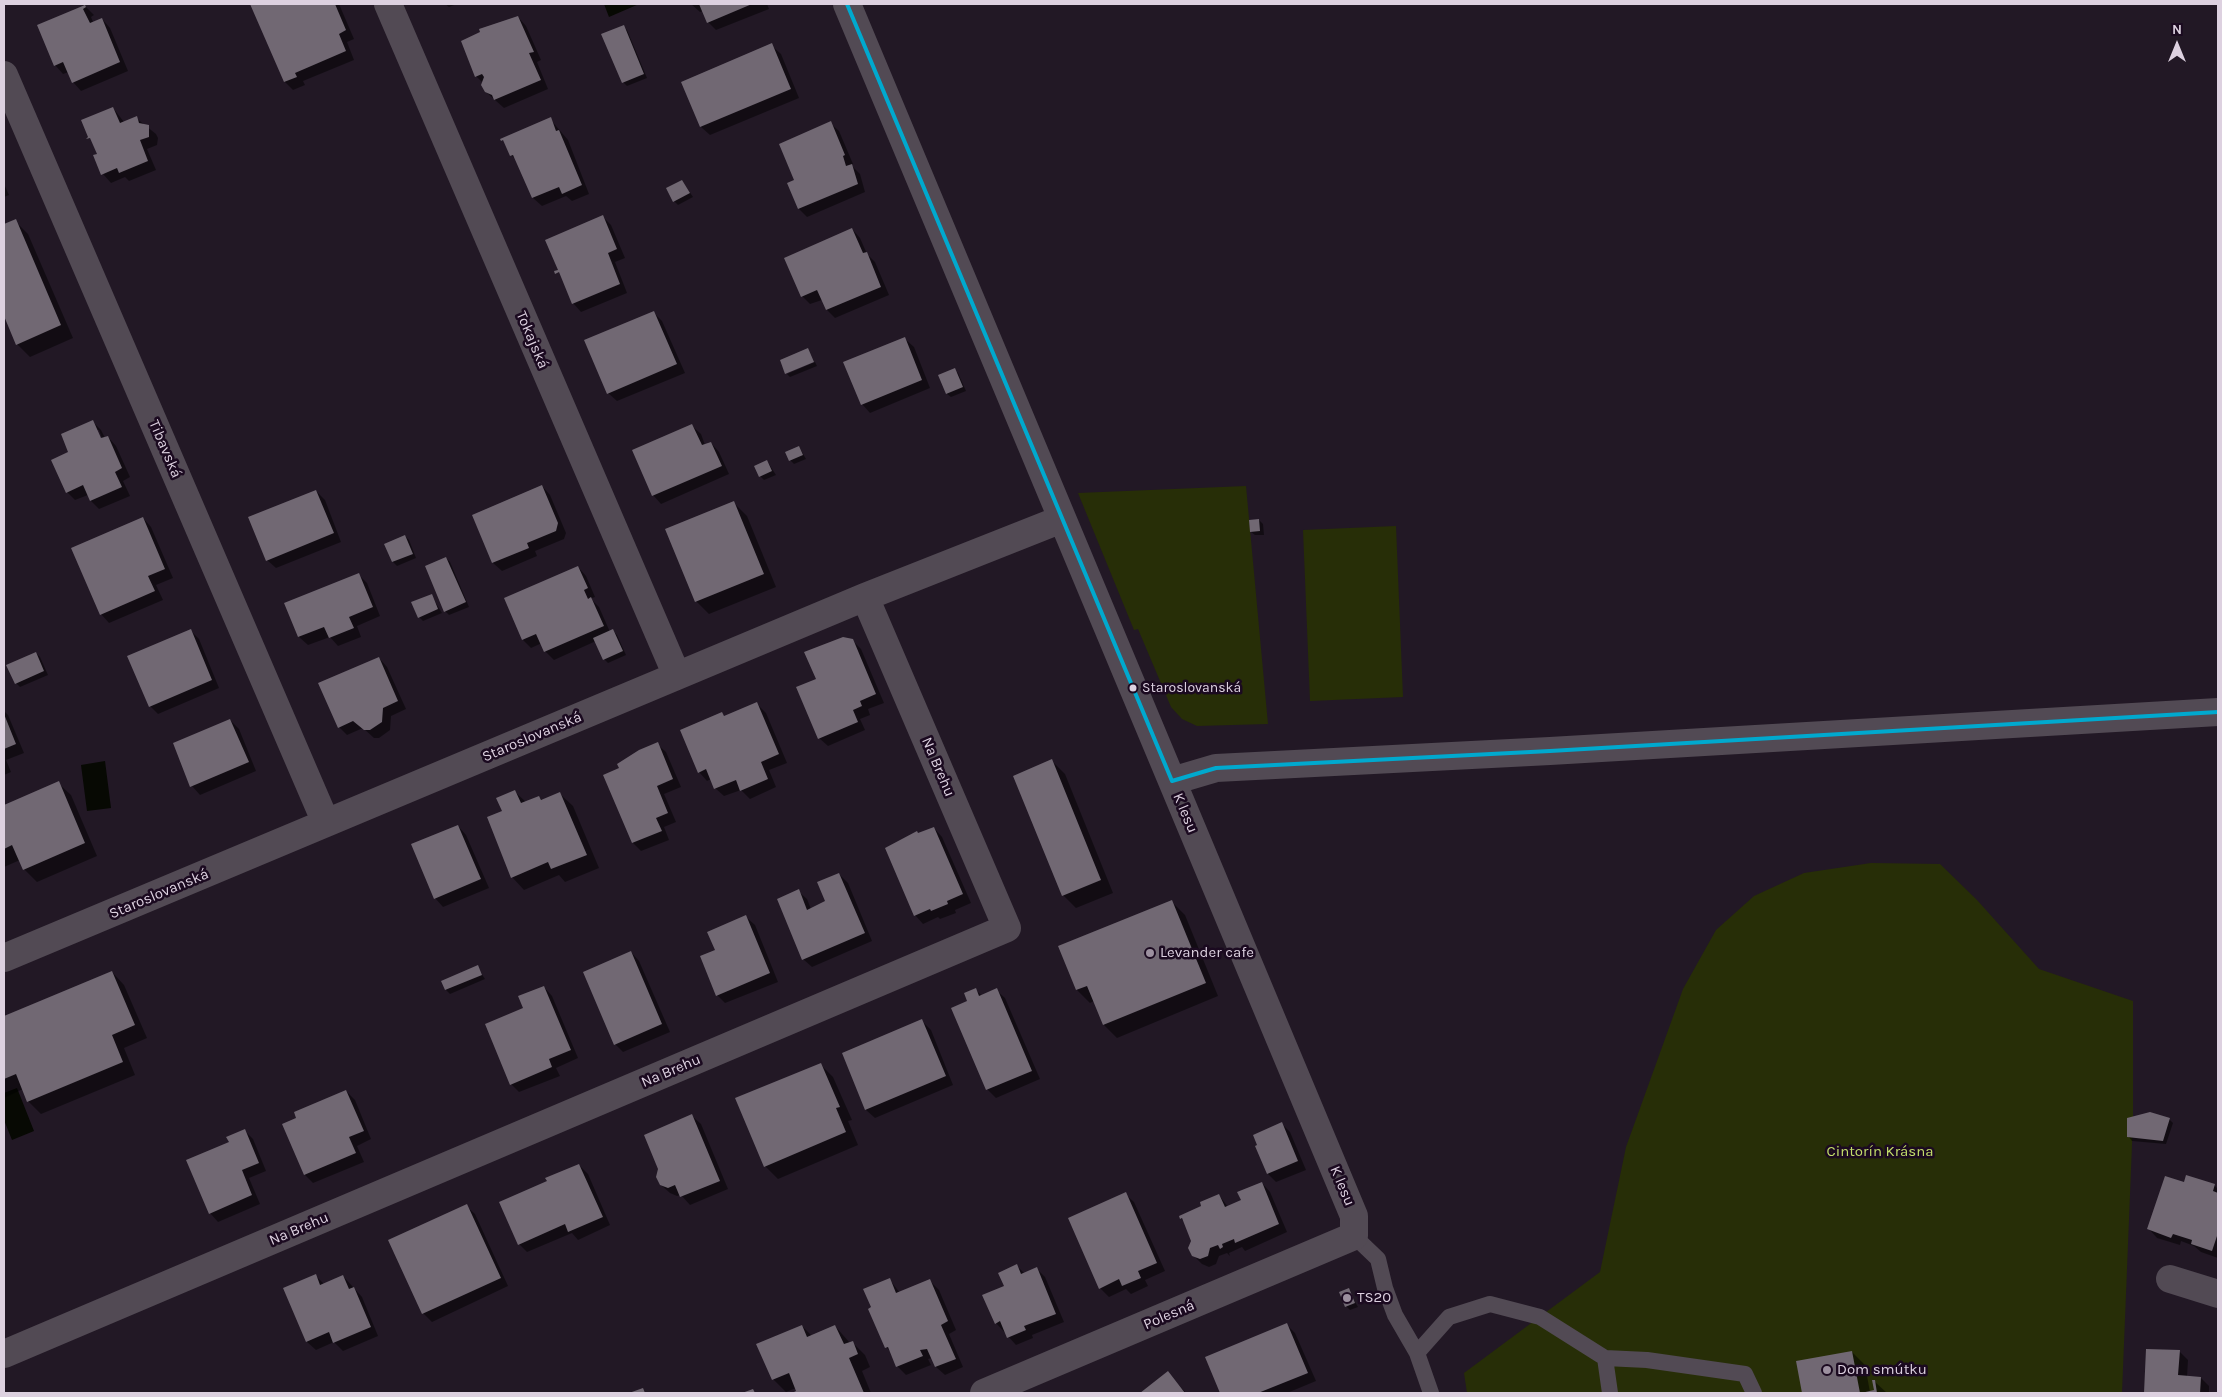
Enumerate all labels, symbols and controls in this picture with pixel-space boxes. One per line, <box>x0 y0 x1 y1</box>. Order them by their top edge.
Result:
north arrow <box>2152 20 2202 70</box>
text: N <box>2172 21 2182 38</box>
street label: Tokajská <box>512 309 552 371</box>
street label: Tibavská <box>145 417 185 481</box>
place label: Staroslovanská <box>1142 680 1241 696</box>
marker: Staroslovanská <box>1128 683 1138 693</box>
street label: Staroslovanská <box>480 708 584 766</box>
street label: Na Brehu <box>917 735 959 799</box>
street label: K lesu <box>1169 790 1201 836</box>
street label: Staroslovanská <box>107 865 211 923</box>
place label: Levander cafe <box>1160 944 1254 962</box>
marker: Levander cafe <box>1144 947 1156 959</box>
street label: Na Brehu <box>639 1050 703 1092</box>
park label: Cintorín Krásna <box>1826 1143 1934 1161</box>
street label: K lesu <box>1326 1163 1358 1209</box>
street label: Na Brehu <box>267 1208 331 1250</box>
place label: TS20 <box>1357 1289 1391 1307</box>
marker: TS20 <box>1341 1292 1353 1304</box>
street label: Polesná <box>1141 1296 1197 1334</box>
place label: Dom smútku <box>1837 1361 1927 1379</box>
marker: Dom smútku <box>1821 1364 1833 1376</box>

